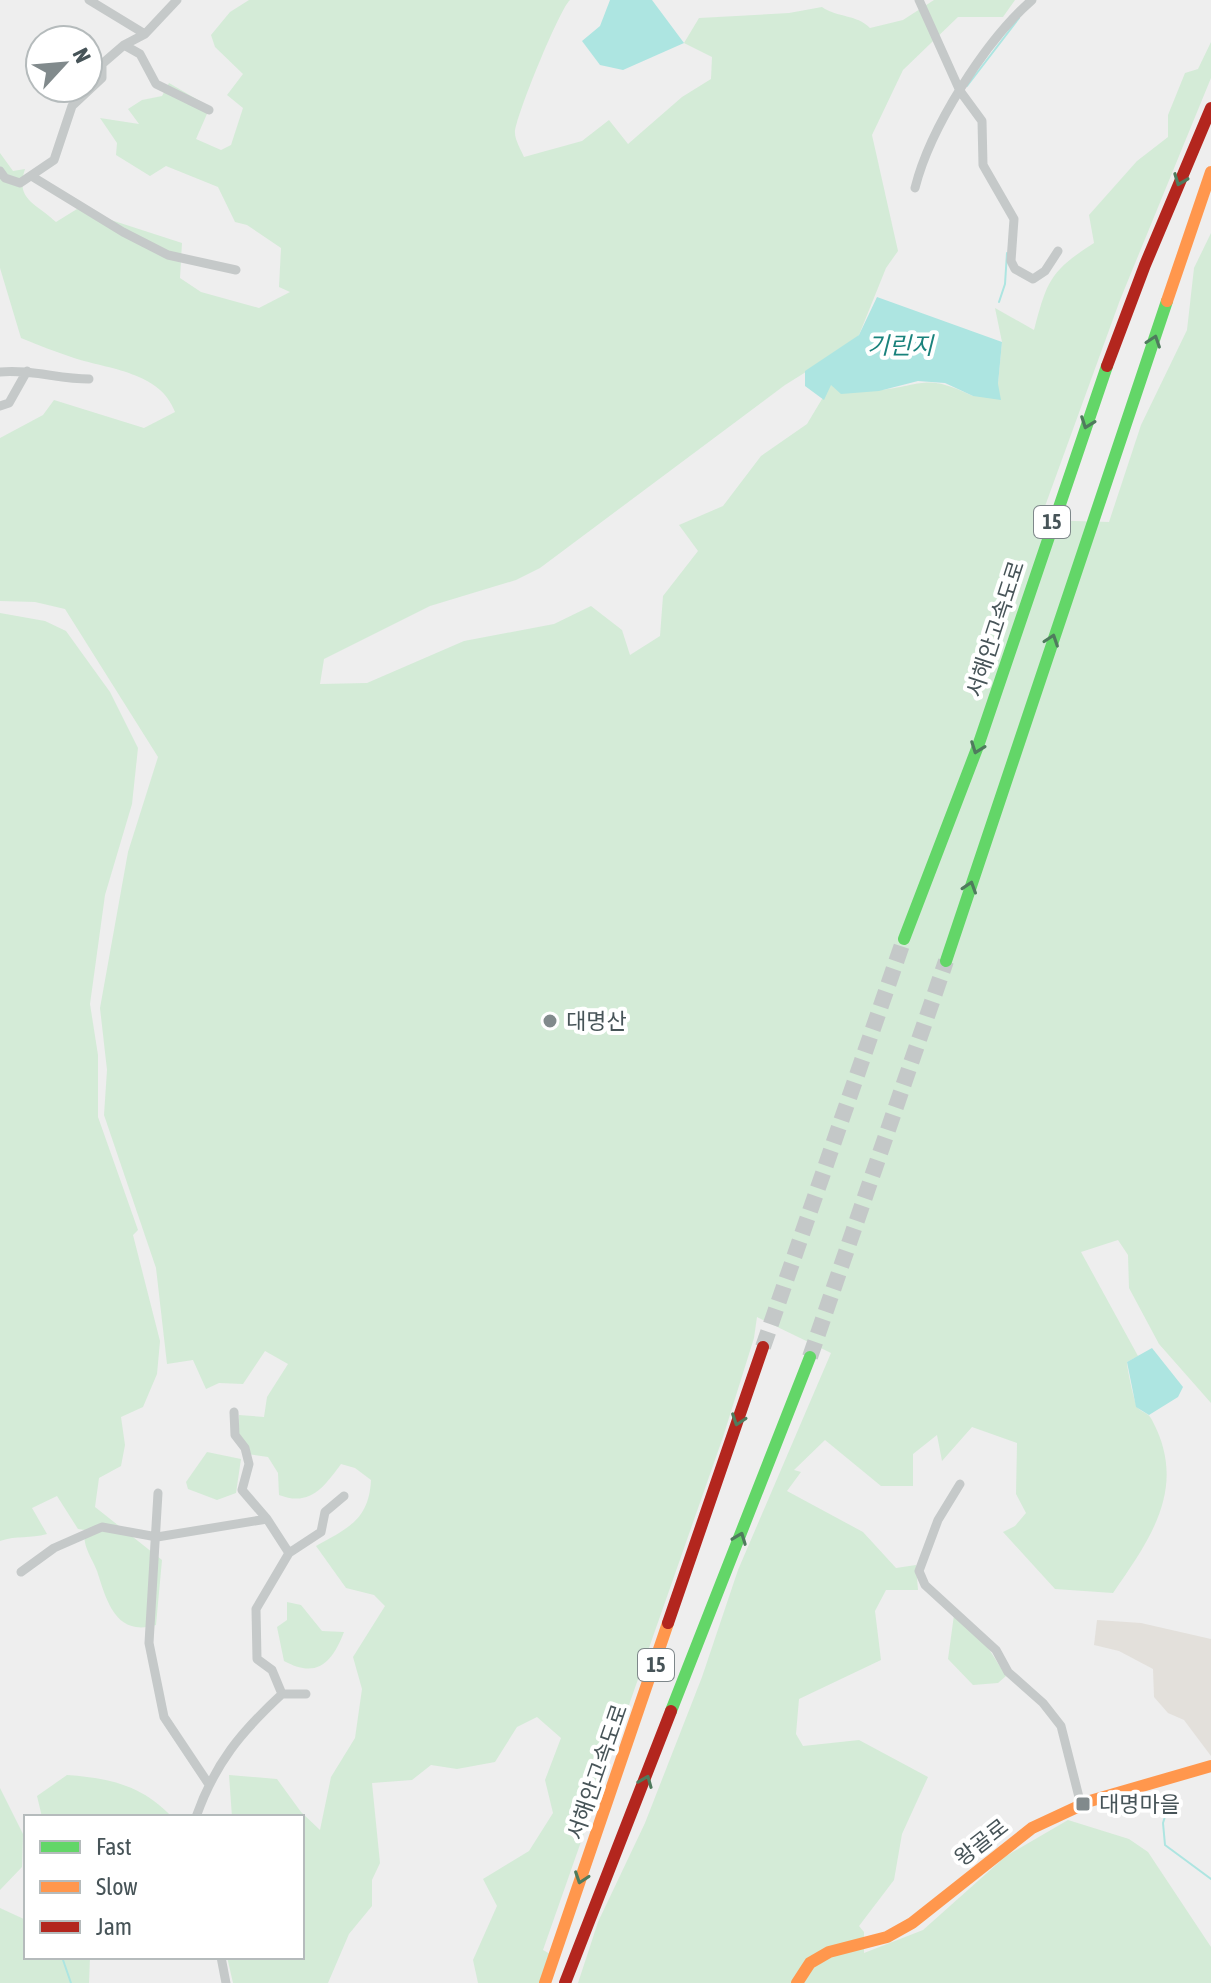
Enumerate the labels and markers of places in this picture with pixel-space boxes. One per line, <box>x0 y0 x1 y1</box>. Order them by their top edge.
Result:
place label: 대명산 <box>566 1008 627 1034</box>
marker: 대명산 <box>541 1012 559 1030</box>
place label: 대명마을 <box>1099 1791 1180 1817</box>
marker: 대명마을 <box>1074 1795 1092 1813</box>

